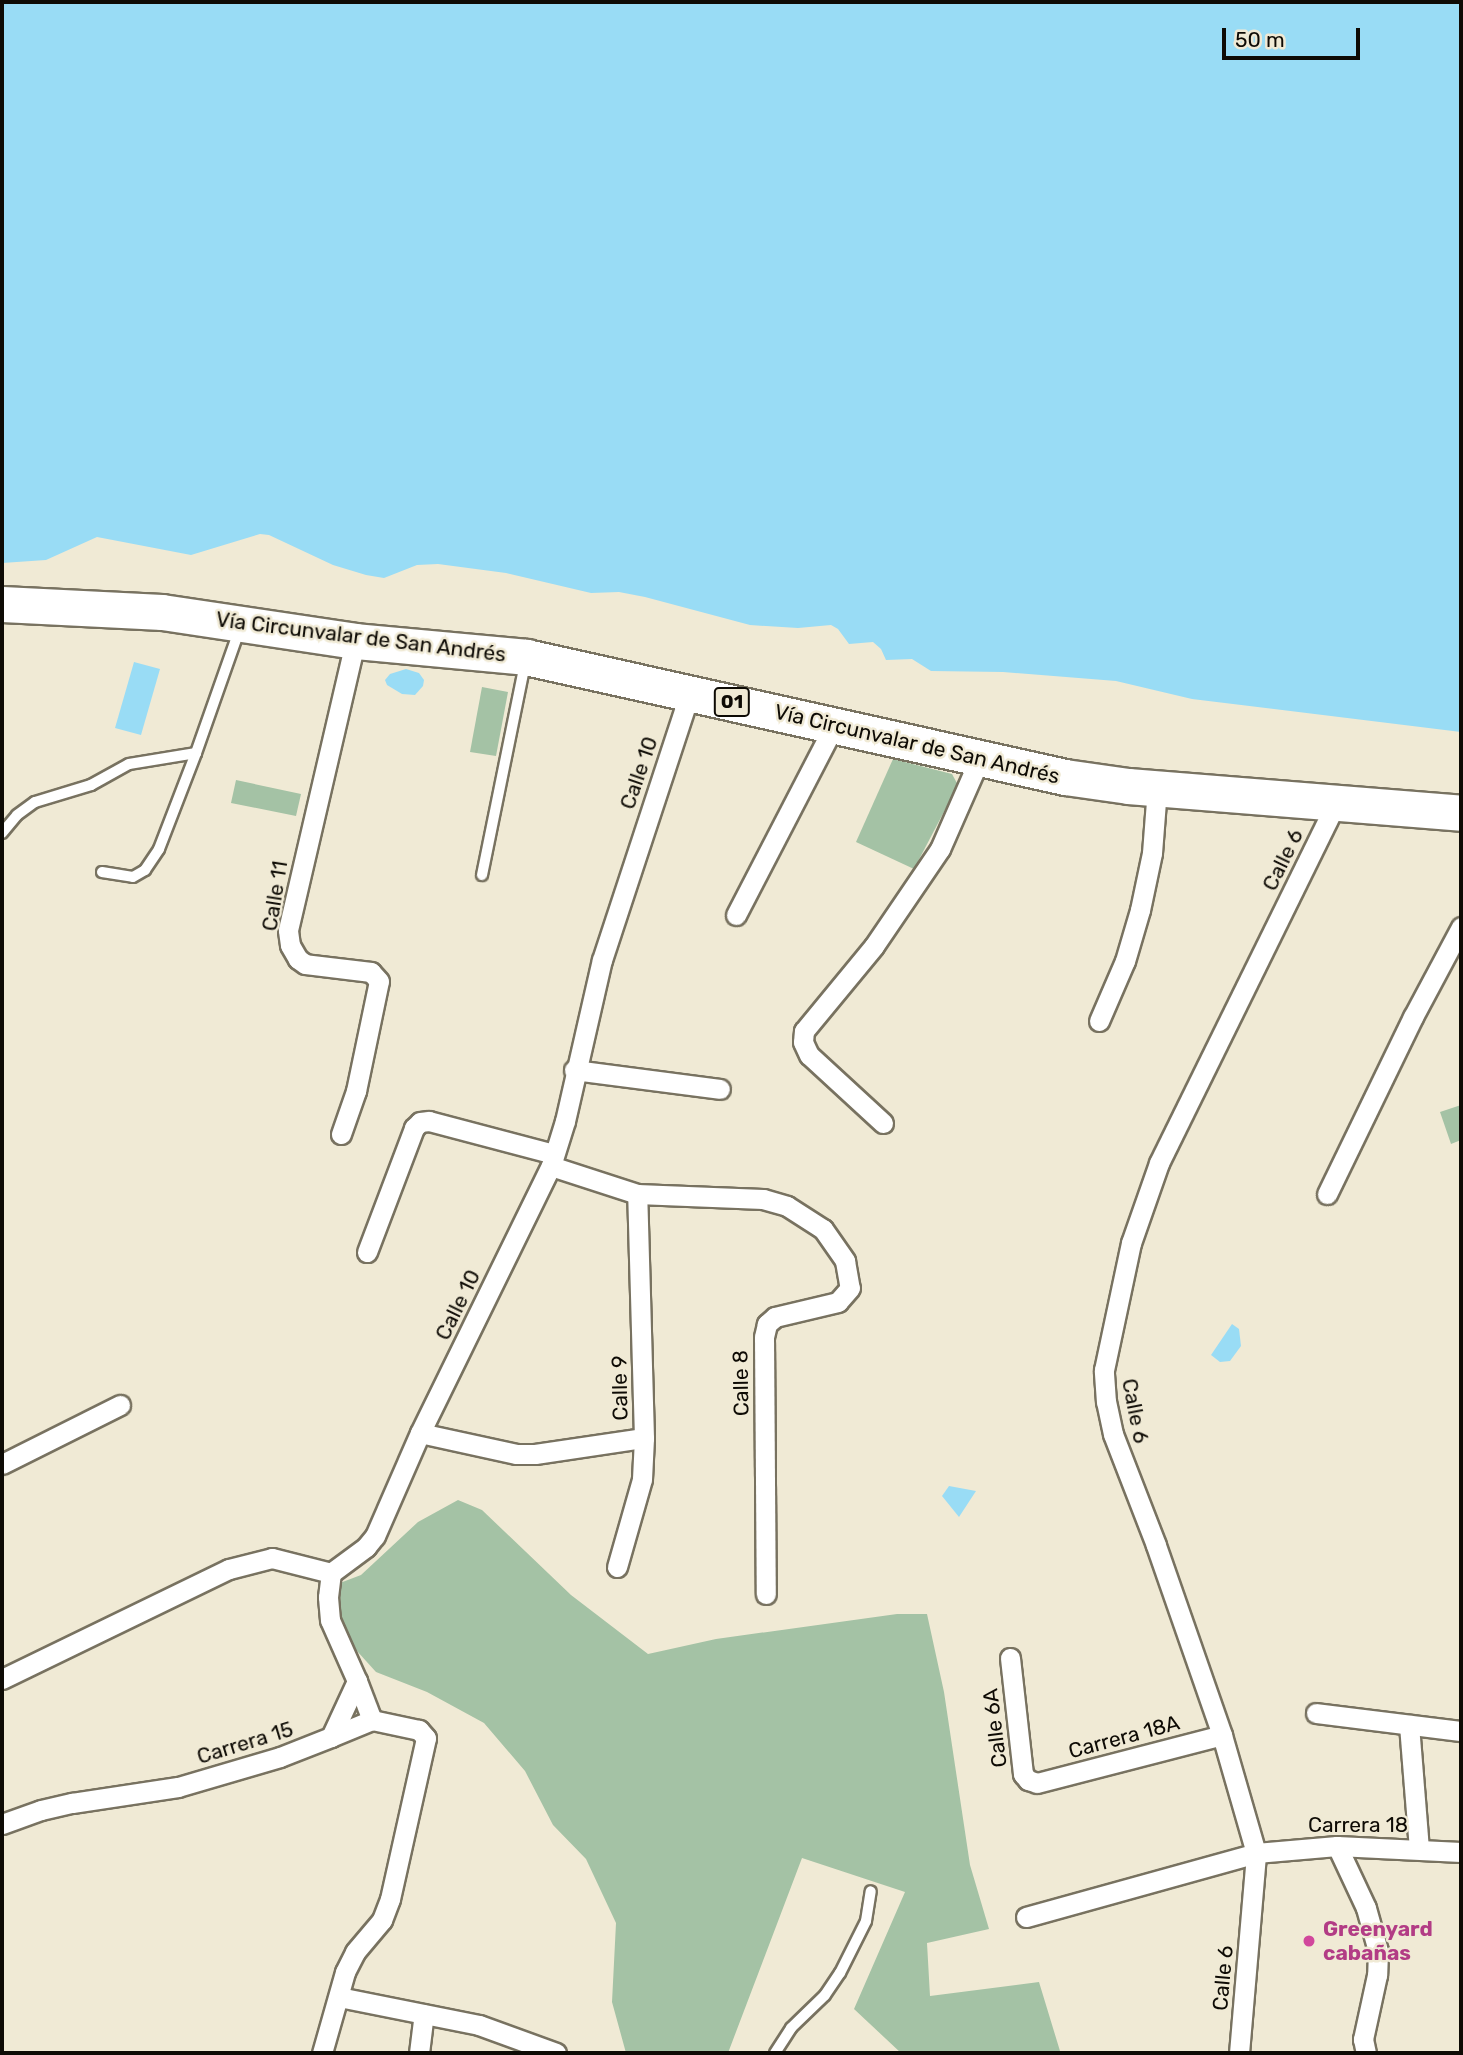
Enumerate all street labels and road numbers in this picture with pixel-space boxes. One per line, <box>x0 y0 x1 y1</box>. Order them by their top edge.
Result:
street label: Vía Circunvalar de San Andrés <box>214 607 508 667</box>
road number: 01 <box>713 687 751 718</box>
street label: Vía Circunvalar de San Andrés <box>771 699 1063 789</box>
street label: Calle 10 <box>615 733 663 813</box>
street label: Calle 6 <box>1257 825 1309 895</box>
street label: Calle 11 <box>257 859 293 933</box>
street label: Calle 10 <box>430 1266 486 1344</box>
street label: Calle 8 <box>728 1350 754 1416</box>
street label: Calle 9 <box>607 1355 633 1421</box>
street label: Calle 6 <box>1116 1377 1154 1445</box>
street label: Calle 6A <box>978 1687 1012 1769</box>
street label: Carrera 18A <box>1066 1710 1182 1764</box>
street label: Carrera 15 <box>194 1716 296 1770</box>
street label: Carrera 18 <box>1308 1812 1408 1838</box>
street label: Calle 6 <box>1208 1944 1238 2012</box>

